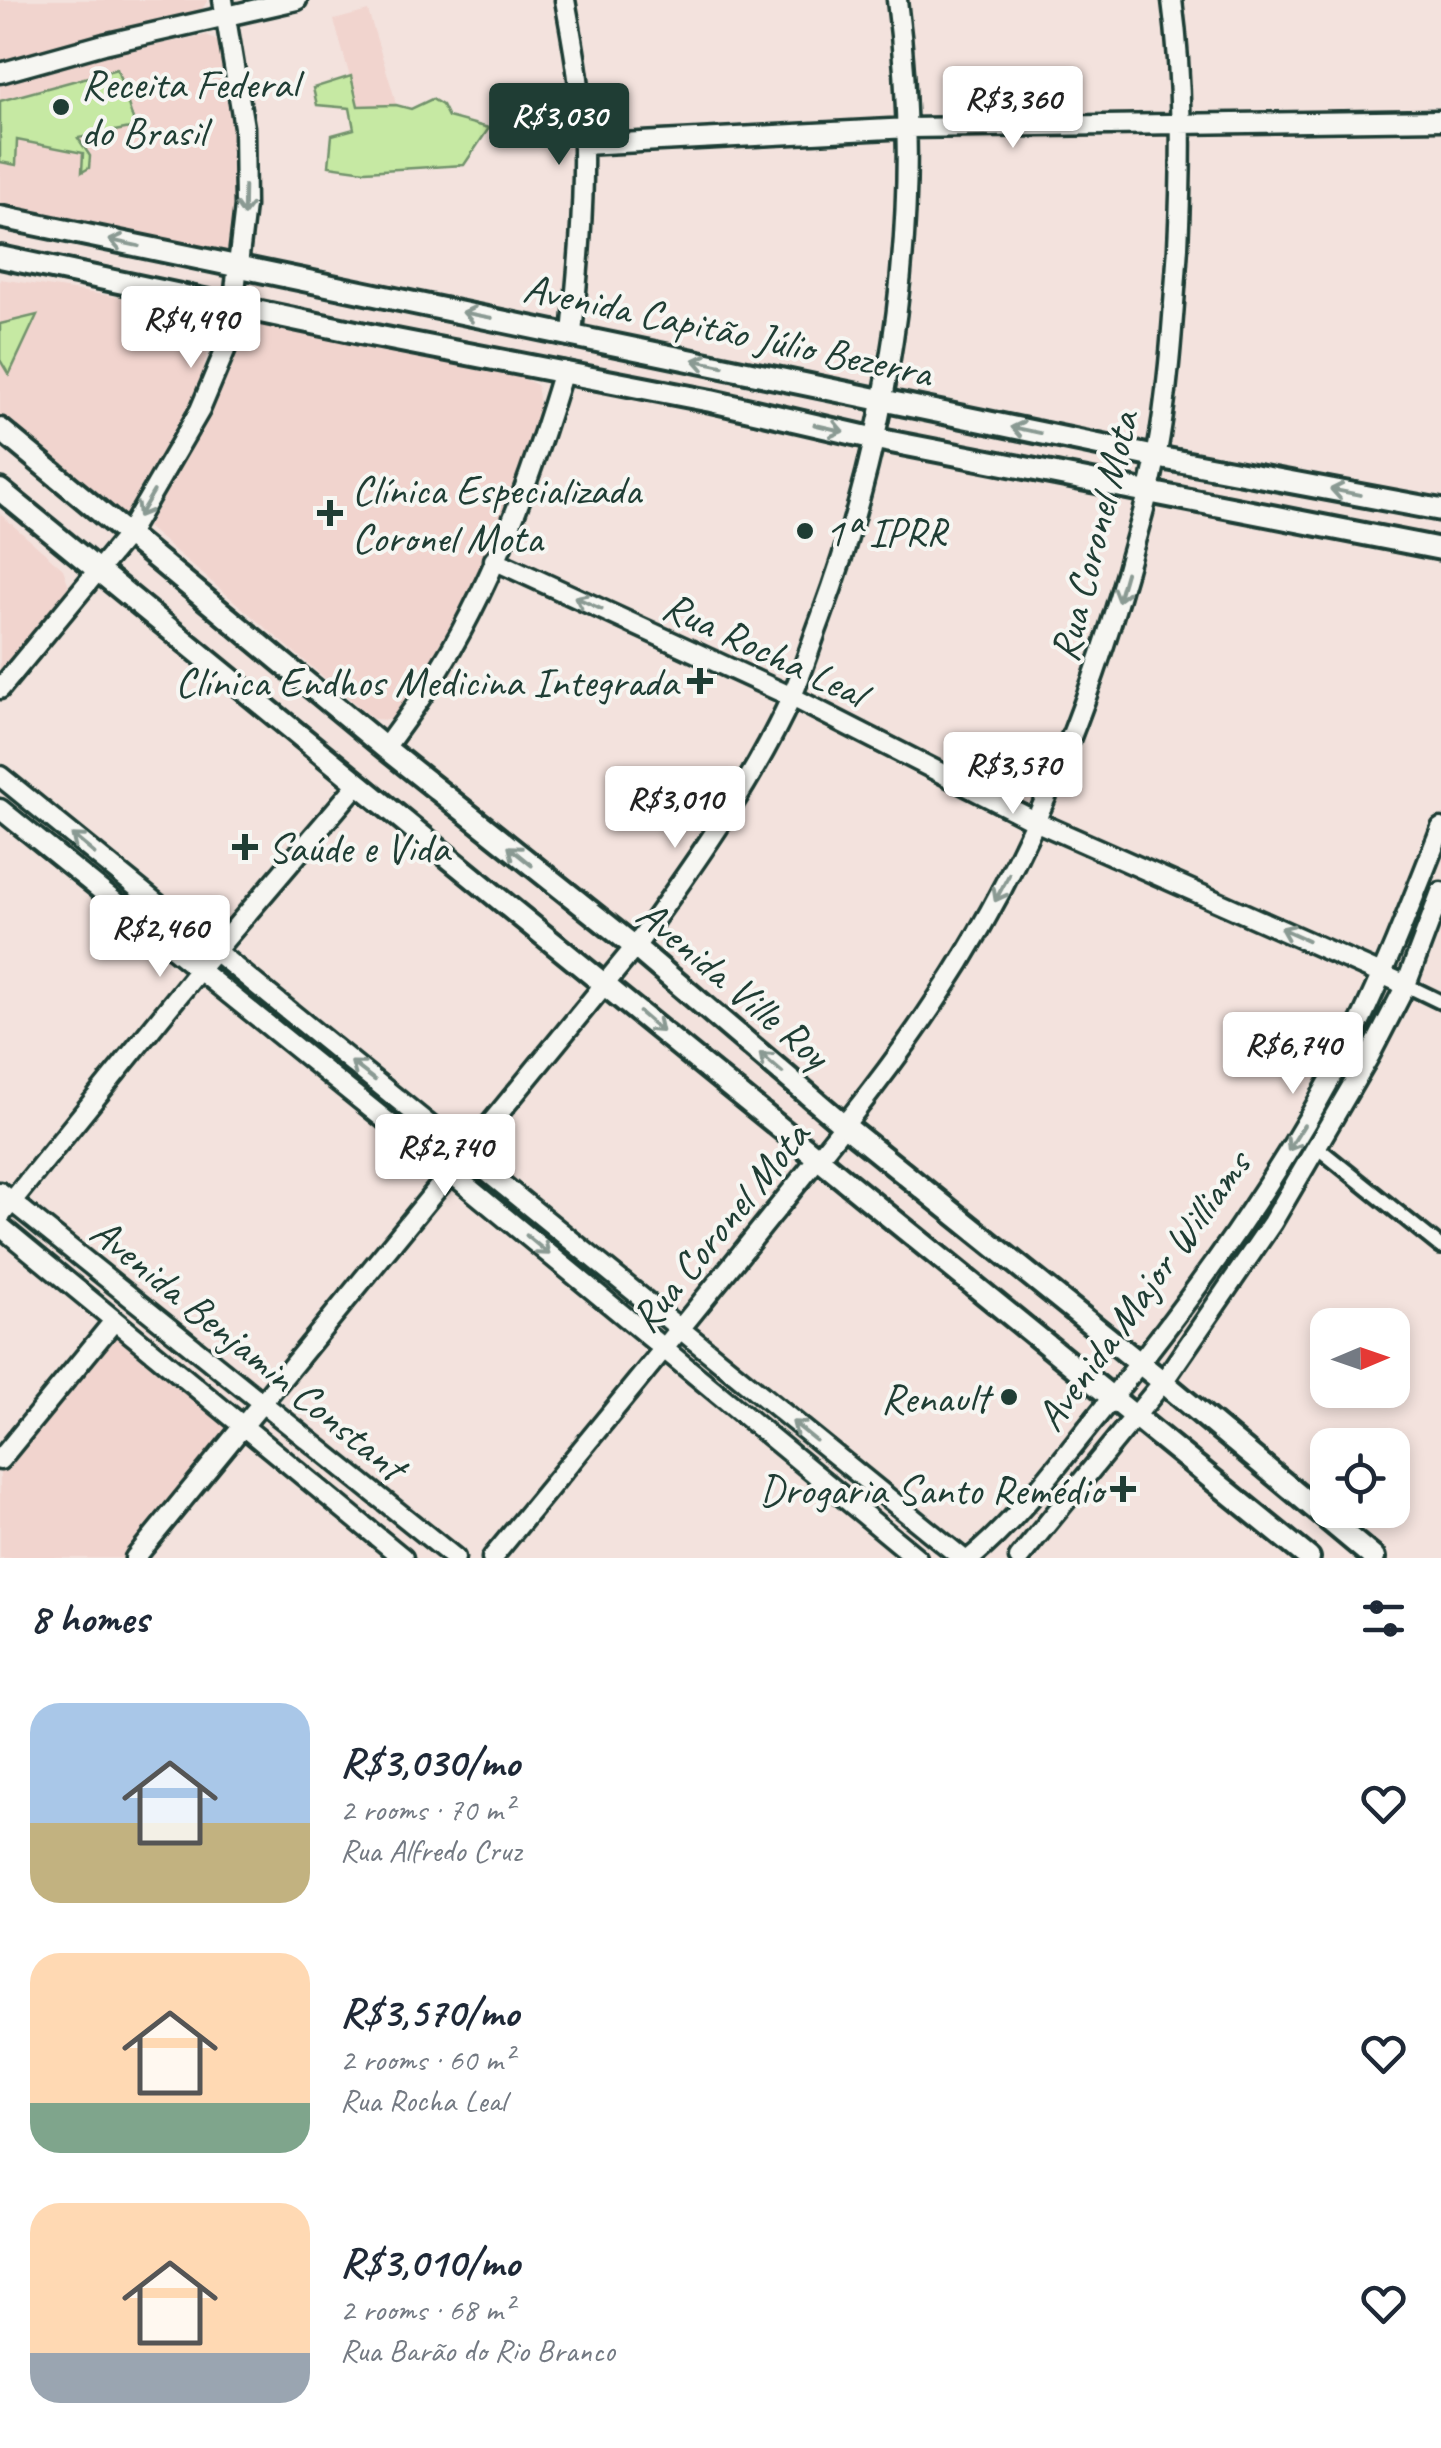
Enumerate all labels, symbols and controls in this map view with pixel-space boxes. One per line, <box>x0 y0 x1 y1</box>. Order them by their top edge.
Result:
place label: Receita Federal do Brasil <box>81 58 305 159</box>
pin: R$3,360 <box>921 66 1105 151</box>
text: R$3,360 <box>965 78 1061 119</box>
pin: R$3,030 <box>467 83 651 168</box>
text: R$3,030 <box>511 95 607 136</box>
marker: Receita Federal do Brasil <box>50 96 72 118</box>
one-way arrow <box>235 184 254 216</box>
one-way arrow <box>109 233 141 252</box>
street label: Avenida Capitão Júlio Bezerra <box>519 261 940 400</box>
pin: R$4,490 <box>99 286 283 371</box>
text: R$4,490 <box>143 298 239 339</box>
one-way arrow <box>462 305 494 324</box>
one-way arrow <box>693 353 725 372</box>
street label: Rua Coronel Mota <box>1038 403 1152 667</box>
one-way arrow <box>812 420 844 438</box>
one-way arrow <box>1011 420 1043 439</box>
place label: Clínica Especializada Coronel Mota <box>352 464 644 565</box>
one-way arrow <box>1329 482 1362 501</box>
one-way arrow <box>135 489 155 518</box>
marker: Clínica Especializada Coronel Mota <box>317 500 343 526</box>
place label: 1ª IPRR <box>825 506 950 559</box>
marker: 1ª IPRR <box>794 520 816 542</box>
one-way arrow <box>1111 571 1130 602</box>
street label: Rua Rocha Leal <box>654 579 881 722</box>
one-way arrow <box>574 592 604 611</box>
place label: Clínica Endhos Medicina Integrada <box>175 656 681 709</box>
marker: Clínica Endhos Medicina Integrada <box>687 668 713 694</box>
pin: R$3,570 <box>921 732 1105 817</box>
text: R$3,570 <box>965 744 1061 785</box>
pin: R$3,010 <box>583 766 767 851</box>
text: R$3,010 <box>627 778 723 819</box>
place label: Saúde e Vida <box>268 822 452 875</box>
one-way arrow <box>70 833 96 855</box>
marker: Saúde e Vida <box>232 834 258 860</box>
one-way arrow <box>507 845 533 867</box>
one-way arrow <box>991 873 1011 903</box>
street label: Avenida Ville Roy <box>626 888 843 1083</box>
pin: R$2,460 <box>68 895 252 980</box>
text: R$2,460 <box>112 907 208 948</box>
one-way arrow <box>1279 924 1310 942</box>
one-way arrow <box>637 1010 663 1032</box>
pin: R$6,740 <box>1201 1012 1385 1097</box>
text: R$6,740 <box>1245 1024 1341 1065</box>
one-way arrow <box>758 1052 784 1074</box>
one-way arrow <box>350 1060 376 1082</box>
street label: Rua Coronel Mota <box>619 1109 823 1343</box>
pin: R$2,740 <box>353 1114 537 1199</box>
one-way arrow <box>1286 1123 1306 1152</box>
text: R$2,740 <box>397 1126 493 1167</box>
street label: Avenida Major Williams <box>1024 1137 1265 1441</box>
street label: Avenida Benjamin Constant <box>80 1206 421 1496</box>
one-way arrow <box>524 1234 550 1256</box>
north arrow <box>1310 1308 1410 1408</box>
map controls <box>1310 1308 1410 1528</box>
place label: Renault <box>881 1372 994 1425</box>
marker: Renault <box>998 1386 1020 1408</box>
one-way arrow <box>791 1421 817 1443</box>
button: locate <box>1310 1428 1410 1528</box>
place label: Drogaria Santo Remédio <box>759 1464 1107 1517</box>
marker: Drogaria Santo Remédio <box>1112 1478 1134 1500</box>
icon: filters <box>1356 1591 1411 1646</box>
text: 8 homes <box>30 1592 149 1645</box>
text: R$3,030/mo <box>340 1736 519 1789</box>
icon: home <box>110 1743 230 1863</box>
icon: heart <box>1356 1776 1411 1831</box>
text: 2 rooms · 70 m² <box>340 1789 513 1830</box>
text: Rua Alfredo Cruz <box>340 1830 522 1871</box>
text: R$3,570/mo <box>340 1986 519 2039</box>
icon: home <box>110 1993 230 2113</box>
icon: heart <box>1356 2026 1411 2081</box>
text: 2 rooms · 60 m² <box>340 2039 513 2080</box>
text: Rua Rocha Leal <box>340 2080 506 2121</box>
text: R$3,010/mo <box>340 2236 519 2289</box>
icon: home <box>110 2243 230 2363</box>
icon: heart <box>1356 2276 1411 2331</box>
text: 2 rooms · 68 m² <box>340 2289 513 2330</box>
text: Rua Barão do Rio Branco <box>340 2330 615 2371</box>

